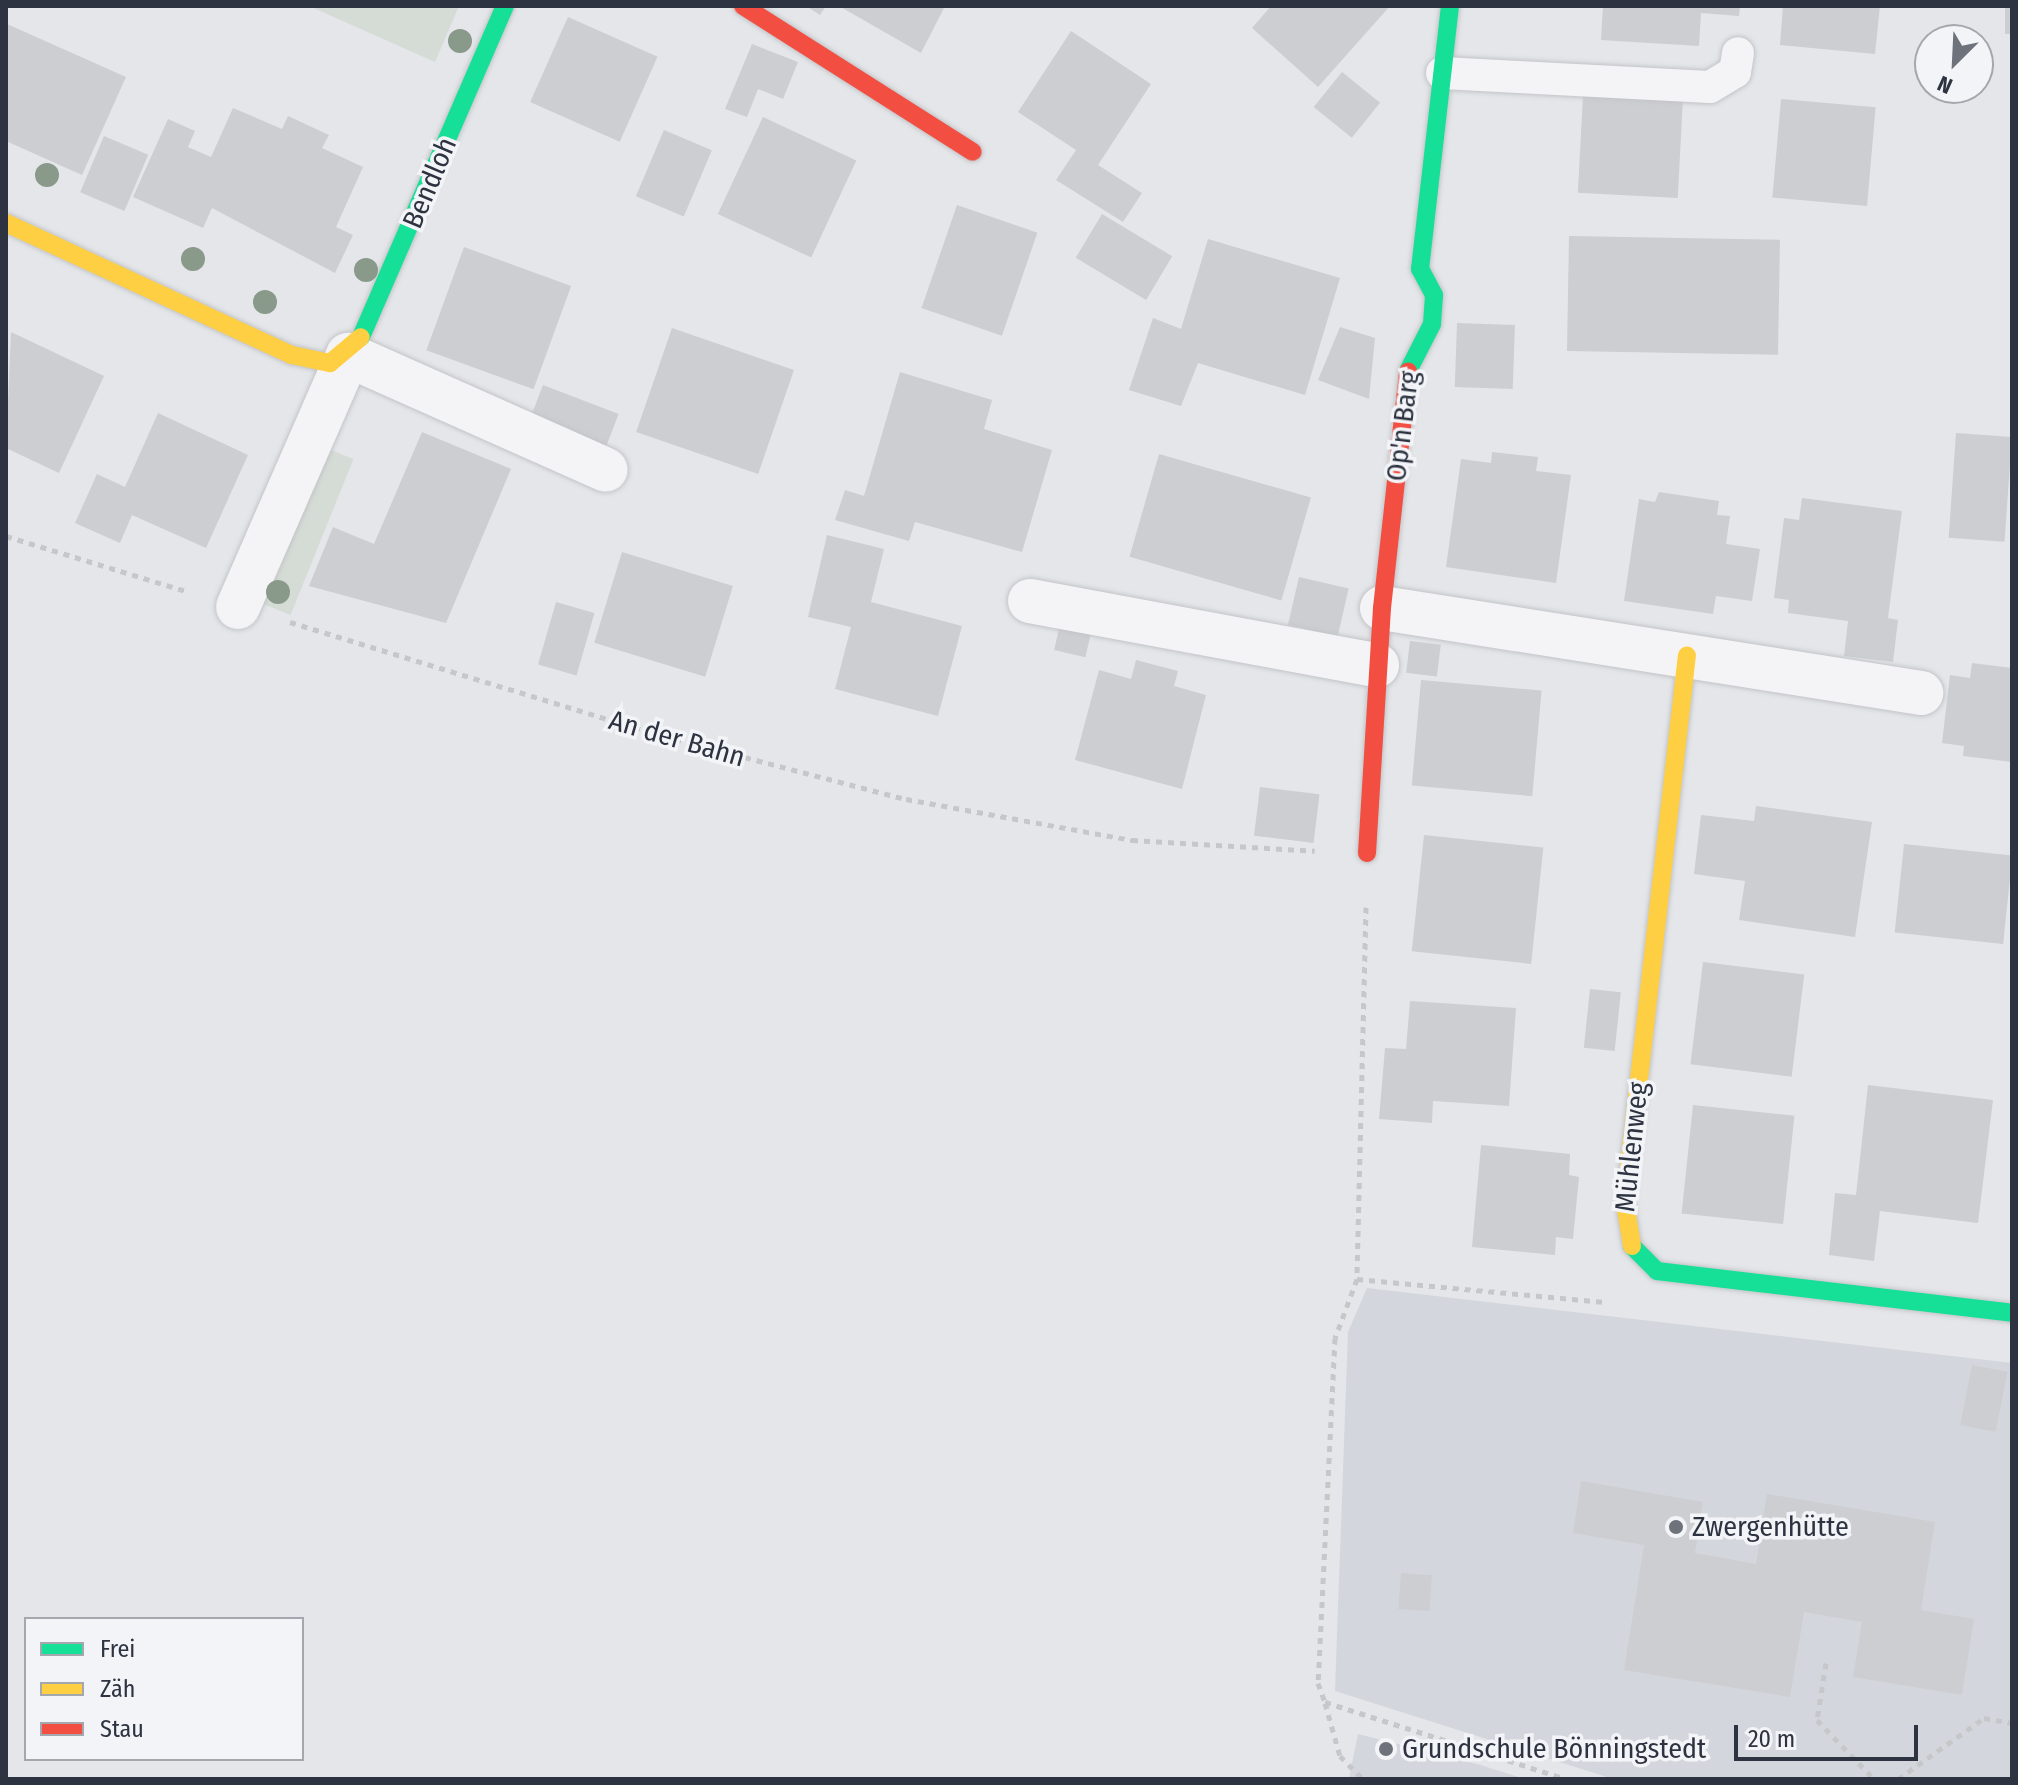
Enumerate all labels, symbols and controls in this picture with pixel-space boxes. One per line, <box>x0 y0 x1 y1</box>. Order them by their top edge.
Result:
north arrow <box>1914 24 1994 104</box>
text: N <box>1933 70 1956 100</box>
street label: Bendloh <box>396 132 464 234</box>
street label: Op'n Barg <box>1380 369 1426 483</box>
street label: An der Bahn <box>605 704 749 774</box>
street label: Mühlenweg <box>1608 1080 1656 1214</box>
place label: Zwergenhütte <box>1692 1510 1849 1544</box>
marker: Zwergenhütte <box>1667 1518 1685 1536</box>
legend <box>24 1617 304 1761</box>
text: Frei <box>100 1635 135 1663</box>
text: Zäh <box>100 1675 135 1703</box>
scale bar <box>1738 1709 1922 1759</box>
text: Stau <box>100 1715 144 1743</box>
text: 20 m <box>1748 1725 1795 1753</box>
place label: Grundschule Bönningstedt <box>1402 1732 1706 1766</box>
marker: Grundschule Bönningstedt <box>1377 1740 1395 1758</box>

